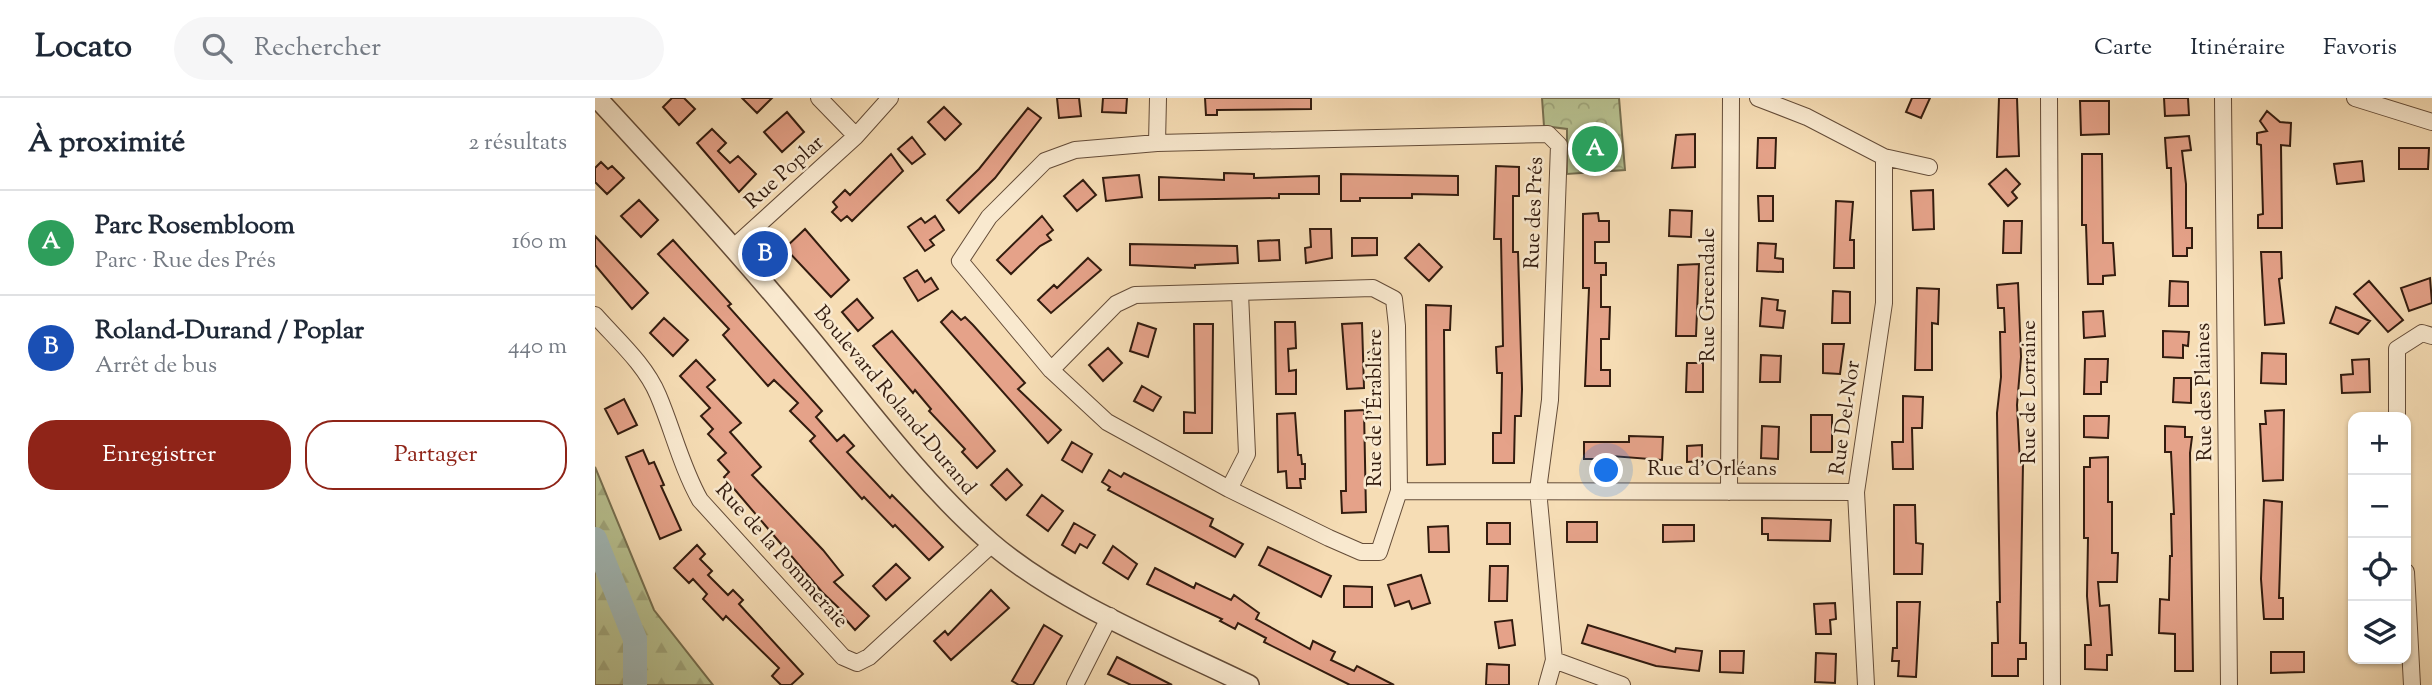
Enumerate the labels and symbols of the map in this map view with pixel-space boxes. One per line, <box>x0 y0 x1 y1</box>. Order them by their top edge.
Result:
pin: A <box>1572 123 1618 175</box>
street label: Rue Poplar <box>739 129 831 217</box>
street label: Rue des Prés <box>1518 156 1552 270</box>
pin: B <box>742 228 788 280</box>
street label: Rue Greendale <box>1694 228 1724 362</box>
street label: Boulevard Roland-Durand <box>806 300 982 502</box>
street label: Rue de Lorraine <box>2015 320 2045 464</box>
street label: Rue des Plaines <box>2189 322 2221 462</box>
street label: Rue de l'Érablière <box>1361 329 1391 487</box>
street label: Rue Del-Nor <box>1823 359 1869 477</box>
your location <box>1589 453 1623 487</box>
street label: Rue d'Orléans <box>1647 455 1777 485</box>
street label: Rue de la Pommeraie <box>707 477 855 635</box>

